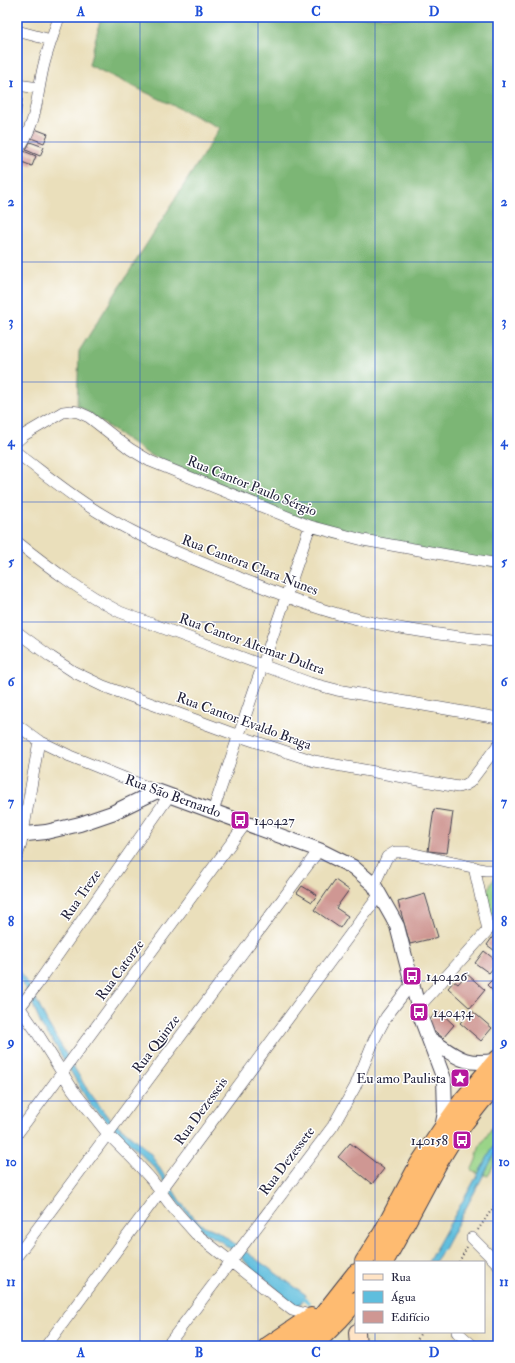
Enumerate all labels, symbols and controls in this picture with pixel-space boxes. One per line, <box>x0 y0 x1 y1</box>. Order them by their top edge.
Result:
text: A <box>76 4 86 20</box>
text: B <box>195 4 203 20</box>
text: C <box>311 4 321 20</box>
text: D <box>429 4 440 20</box>
text: 1 <box>9 75 14 91</box>
text: 1 <box>502 75 507 91</box>
text: 2 <box>8 194 15 210</box>
text: 2 <box>501 194 508 210</box>
text: 3 <box>9 314 14 330</box>
text: 3 <box>502 314 507 330</box>
text: 4 <box>6 434 15 450</box>
text: 4 <box>499 434 508 450</box>
street label: Rua Cantor Paulo Sérgio <box>185 452 320 520</box>
street label: Rua Cantora Clara Nunes <box>179 531 321 599</box>
text: 5 <box>8 554 14 570</box>
text: 5 <box>501 554 507 570</box>
street label: Rua Cantor Altemar Dultra <box>177 610 327 678</box>
text: 6 <box>8 674 16 690</box>
text: 6 <box>501 674 509 690</box>
street label: Rua Cantor Evaldo Braga <box>174 689 314 753</box>
street label: Rua São Bernardo <box>123 771 224 821</box>
text: 7 <box>8 794 15 810</box>
text: 7 <box>501 794 508 810</box>
bus stop icon: 140427 <box>229 809 251 831</box>
place label: 140427 <box>254 812 295 829</box>
street label: Rua Treze <box>57 866 105 924</box>
text: 8 <box>8 914 14 930</box>
text: 8 <box>501 914 507 930</box>
street label: Rua Catorze <box>92 936 148 1004</box>
bus stop icon: 140426 <box>401 965 423 987</box>
place label: 140426 <box>426 968 468 985</box>
bus stop icon: 140434 <box>408 1001 430 1023</box>
place label: 140434 <box>433 1004 475 1021</box>
street label: Rua Quinze <box>129 1011 183 1076</box>
text: 9 <box>6 1034 15 1050</box>
text: 9 <box>499 1034 508 1050</box>
place icon: Eu amo Paulista <box>449 1067 471 1089</box>
place label: Eu amo Paulista <box>356 1070 446 1087</box>
street label: Rua Dezesseis <box>171 1074 231 1148</box>
street label: Rua Dezessete <box>256 1123 318 1199</box>
bus stop icon: 140158 <box>451 1129 473 1151</box>
place label: 140158 <box>411 1132 448 1149</box>
text: 10 <box>5 1154 17 1170</box>
text: 10 <box>498 1154 510 1170</box>
legend <box>355 1261 485 1333</box>
text: Rua <box>391 1270 412 1285</box>
text: 11 <box>6 1274 16 1290</box>
text: 11 <box>499 1274 509 1290</box>
text: Água <box>390 1290 417 1305</box>
text: Edifício <box>391 1310 430 1325</box>
text: A <box>76 1345 86 1361</box>
text: B <box>195 1345 203 1361</box>
text: C <box>311 1345 321 1361</box>
text: D <box>429 1345 440 1361</box>

